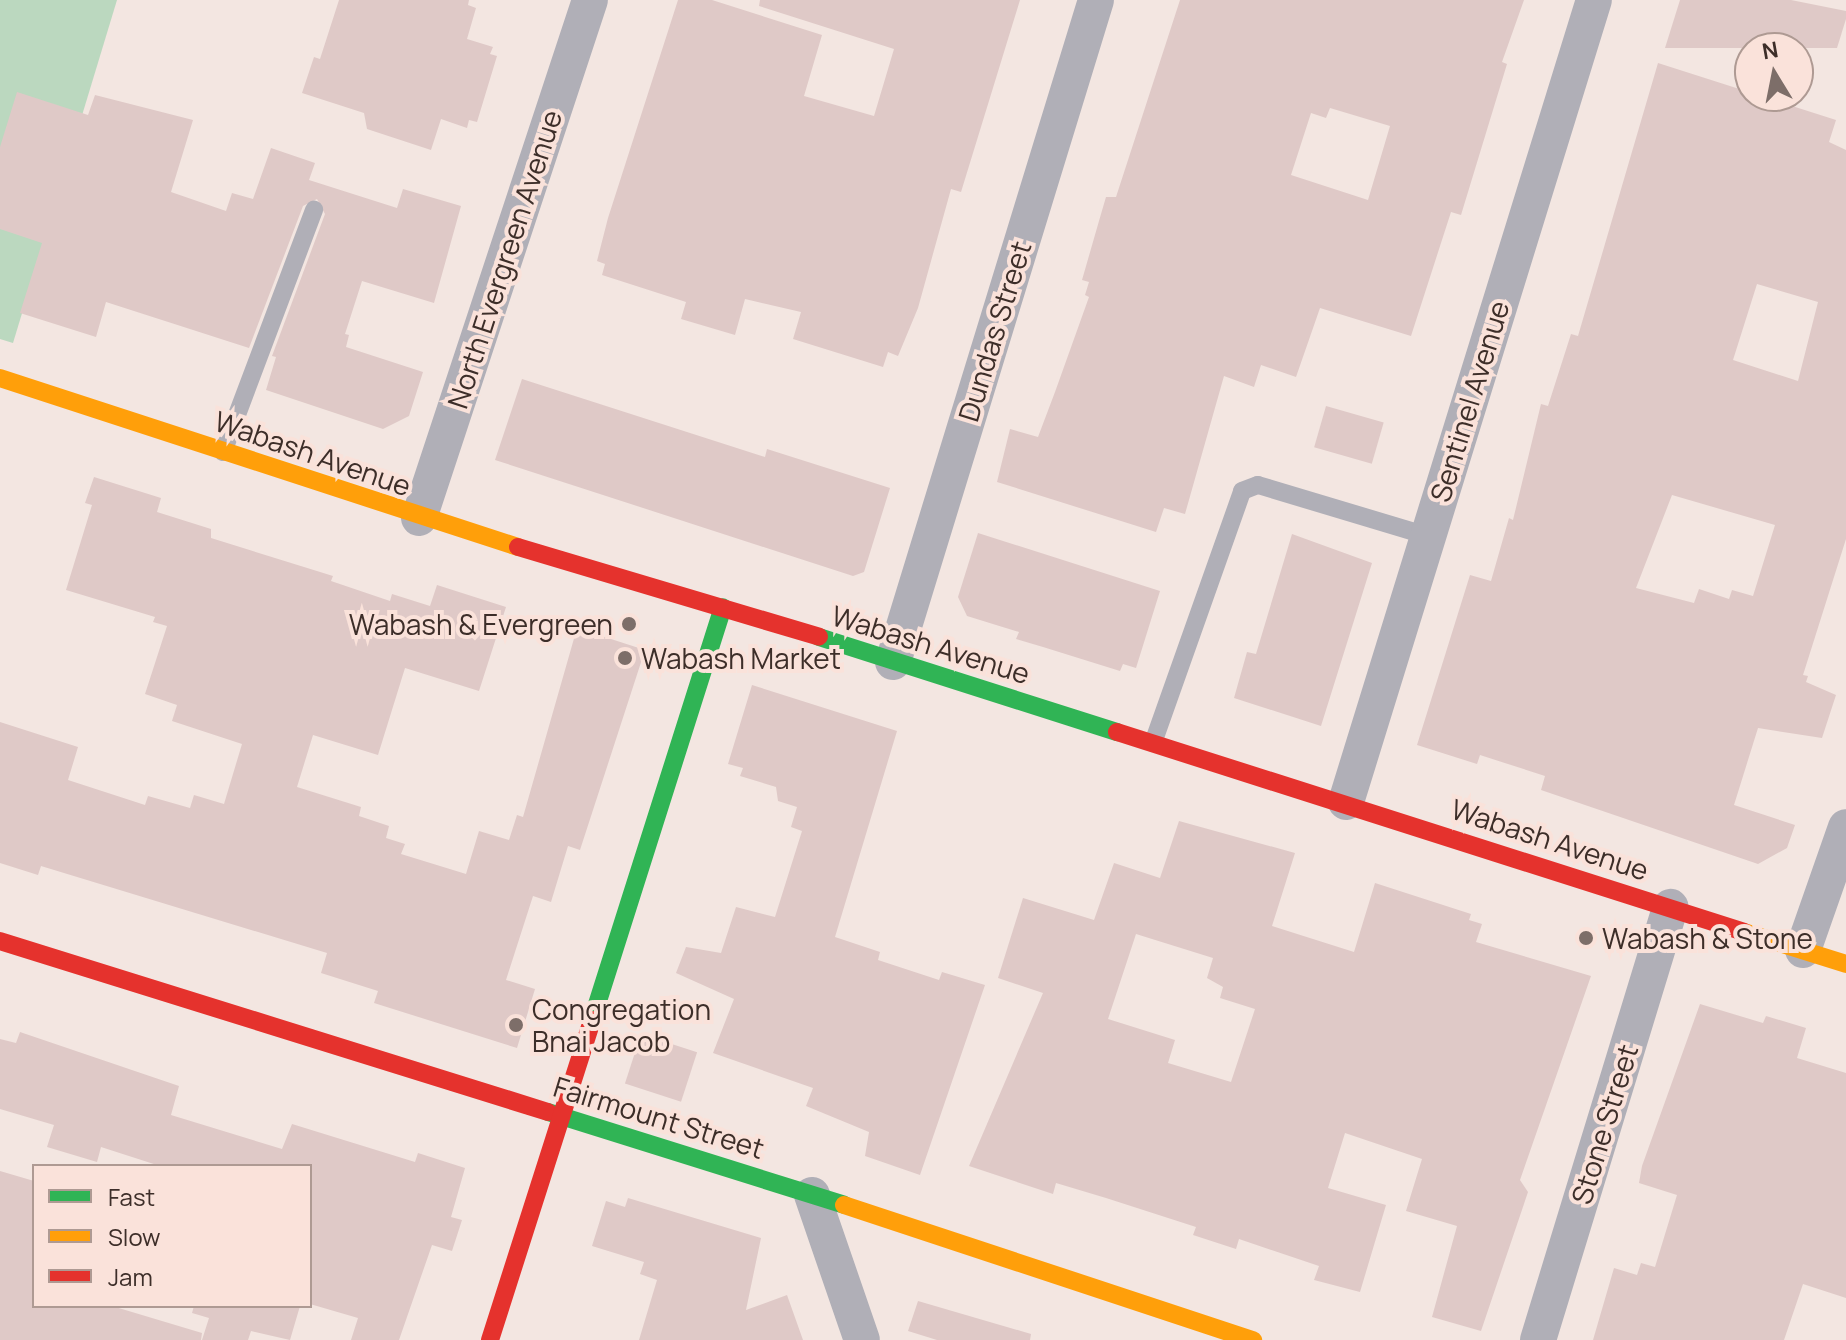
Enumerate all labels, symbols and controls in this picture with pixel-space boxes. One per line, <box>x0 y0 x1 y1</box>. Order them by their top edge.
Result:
north arrow <box>1734 32 1814 112</box>
text: N <box>1760 34 1781 66</box>
street label: North Evergreen Avenue <box>440 106 568 412</box>
street label: Dundas Street <box>951 237 1037 425</box>
street label: Sentinel Avenue <box>1422 296 1516 506</box>
street label: Wabash Avenue <box>210 404 416 502</box>
street label: Wabash Avenue <box>828 598 1034 690</box>
place label: Wabash & Evergreen <box>349 607 613 641</box>
marker: Wabash & Evergreen <box>620 615 638 633</box>
place label: Wabash Market <box>641 641 841 675</box>
marker: Wabash Market <box>616 649 634 667</box>
street label: Wabash Avenue <box>1447 791 1653 887</box>
place label: Wabash & Stone <box>1602 921 1813 955</box>
marker: Wabash & Stone <box>1577 929 1595 947</box>
place label: Congregation Bnai Jacob <box>532 992 711 1058</box>
marker: Congregation Bnai Jacob <box>507 1016 525 1034</box>
street label: Stone Street <box>1564 1040 1644 1208</box>
street label: Fairmount Street <box>550 1069 768 1165</box>
legend <box>32 1164 312 1308</box>
text: Fast <box>108 1180 155 1213</box>
text: Slow <box>108 1220 161 1253</box>
text: Jam <box>108 1260 153 1293</box>

